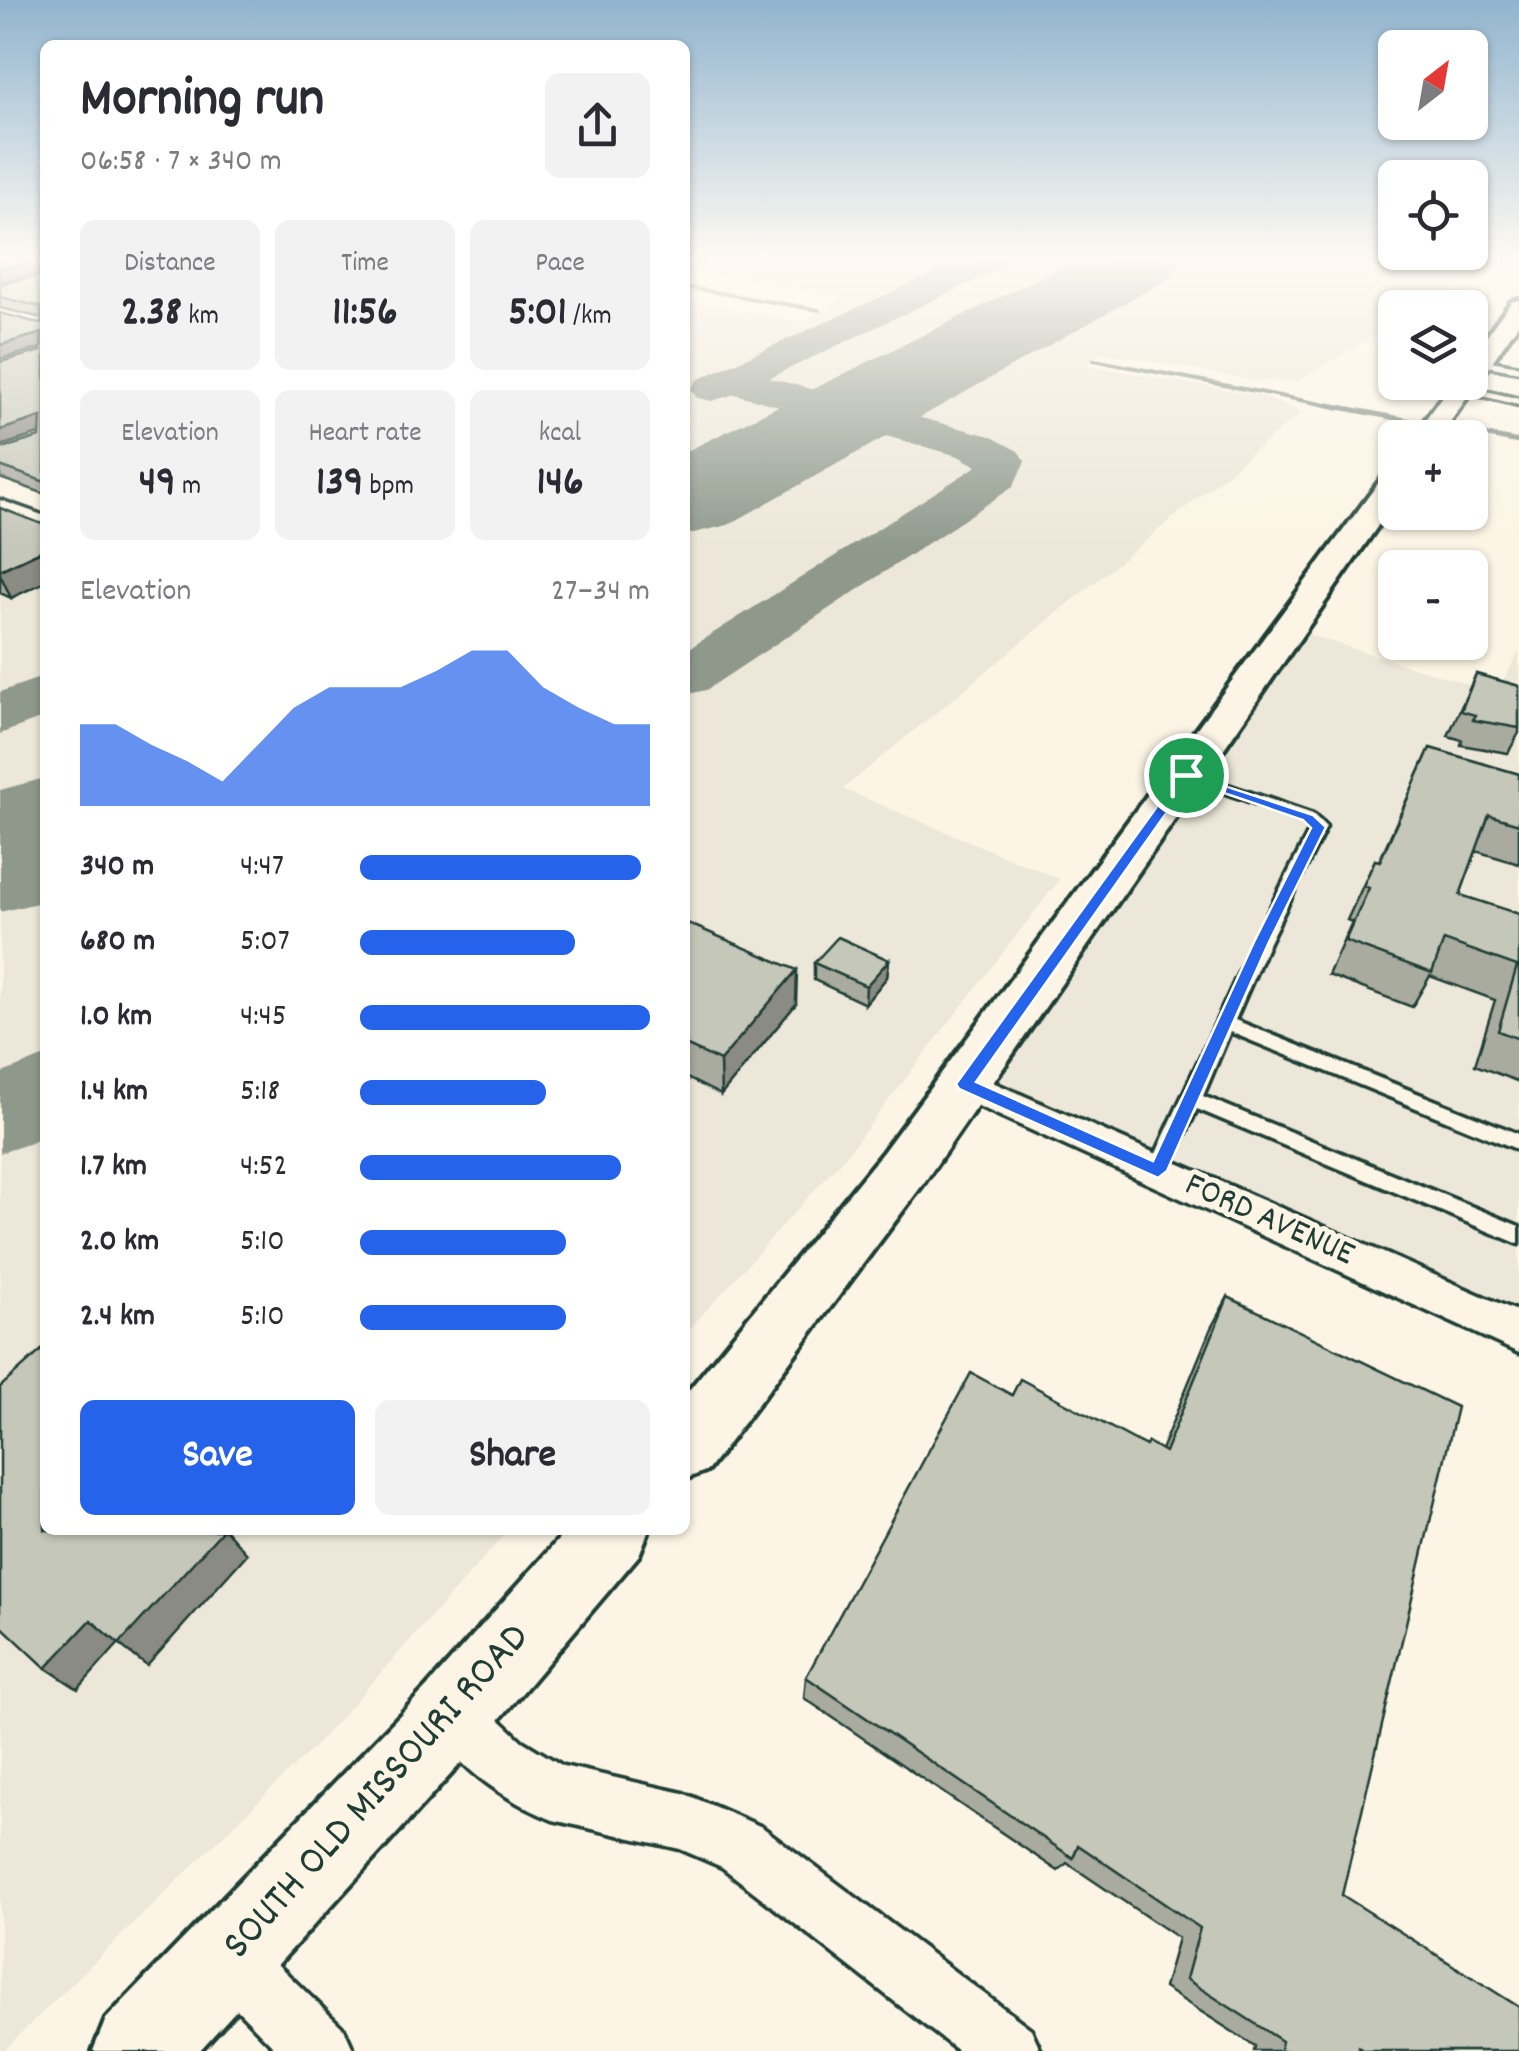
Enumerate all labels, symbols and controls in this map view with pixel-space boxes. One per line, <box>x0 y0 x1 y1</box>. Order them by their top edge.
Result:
north arrow <box>1378 30 1488 140</box>
map controls <box>1378 30 1488 660</box>
text: Morning run <box>80 63 324 142</box>
button: share <box>545 73 650 178</box>
text: 06:58 · 7 × 340 m <box>80 140 282 186</box>
button: locate <box>1378 160 1488 270</box>
text: Distance <box>124 245 216 285</box>
text: Time <box>341 245 389 285</box>
text: Pace <box>535 245 585 285</box>
text: 2.38 <box>121 285 182 345</box>
text: 11:56 <box>332 285 398 345</box>
text: 5:01 <box>508 285 567 345</box>
button: layers <box>1378 290 1488 400</box>
text: km <box>182 298 219 338</box>
text: /km <box>567 298 612 338</box>
text: Elevation <box>121 415 219 455</box>
text: Heart rate <box>308 415 422 455</box>
text: kcal <box>539 415 581 455</box>
button: + <box>1378 420 1488 530</box>
text: 49 <box>139 455 176 515</box>
text: 139 <box>316 455 363 515</box>
text: 146 <box>536 455 584 515</box>
text: m <box>176 468 201 508</box>
text: bpm <box>363 468 414 508</box>
button: − <box>1378 550 1488 660</box>
text: Elevation <box>80 570 191 616</box>
text: 27–34 m <box>551 570 650 616</box>
pin <box>1144 733 1229 818</box>
icon: arrive <box>1159 748 1214 803</box>
text: 340 m <box>80 845 154 891</box>
text: 4:47 <box>240 845 284 891</box>
text: 680 m <box>80 920 155 966</box>
text: 5:07 <box>240 920 290 966</box>
text: 1.0 km <box>80 995 152 1041</box>
text: 4:45 <box>240 995 287 1041</box>
text: 1.4 km <box>80 1070 148 1116</box>
text: 5:18 <box>240 1070 280 1116</box>
text: 1.7 km <box>80 1145 147 1191</box>
text: 4:52 <box>240 1145 287 1191</box>
street label: FORD AVENUE <box>1176 1161 1362 1281</box>
text: 2.0 km <box>80 1220 159 1266</box>
text: 5:10 <box>240 1220 285 1266</box>
text: 2.4 km <box>80 1295 155 1341</box>
text: 5:10 <box>240 1295 285 1341</box>
button: Save <box>80 1400 355 1515</box>
button: Share <box>375 1400 650 1515</box>
street label: SOUTH OLD MISSOURI ROAD <box>210 1611 546 1975</box>

